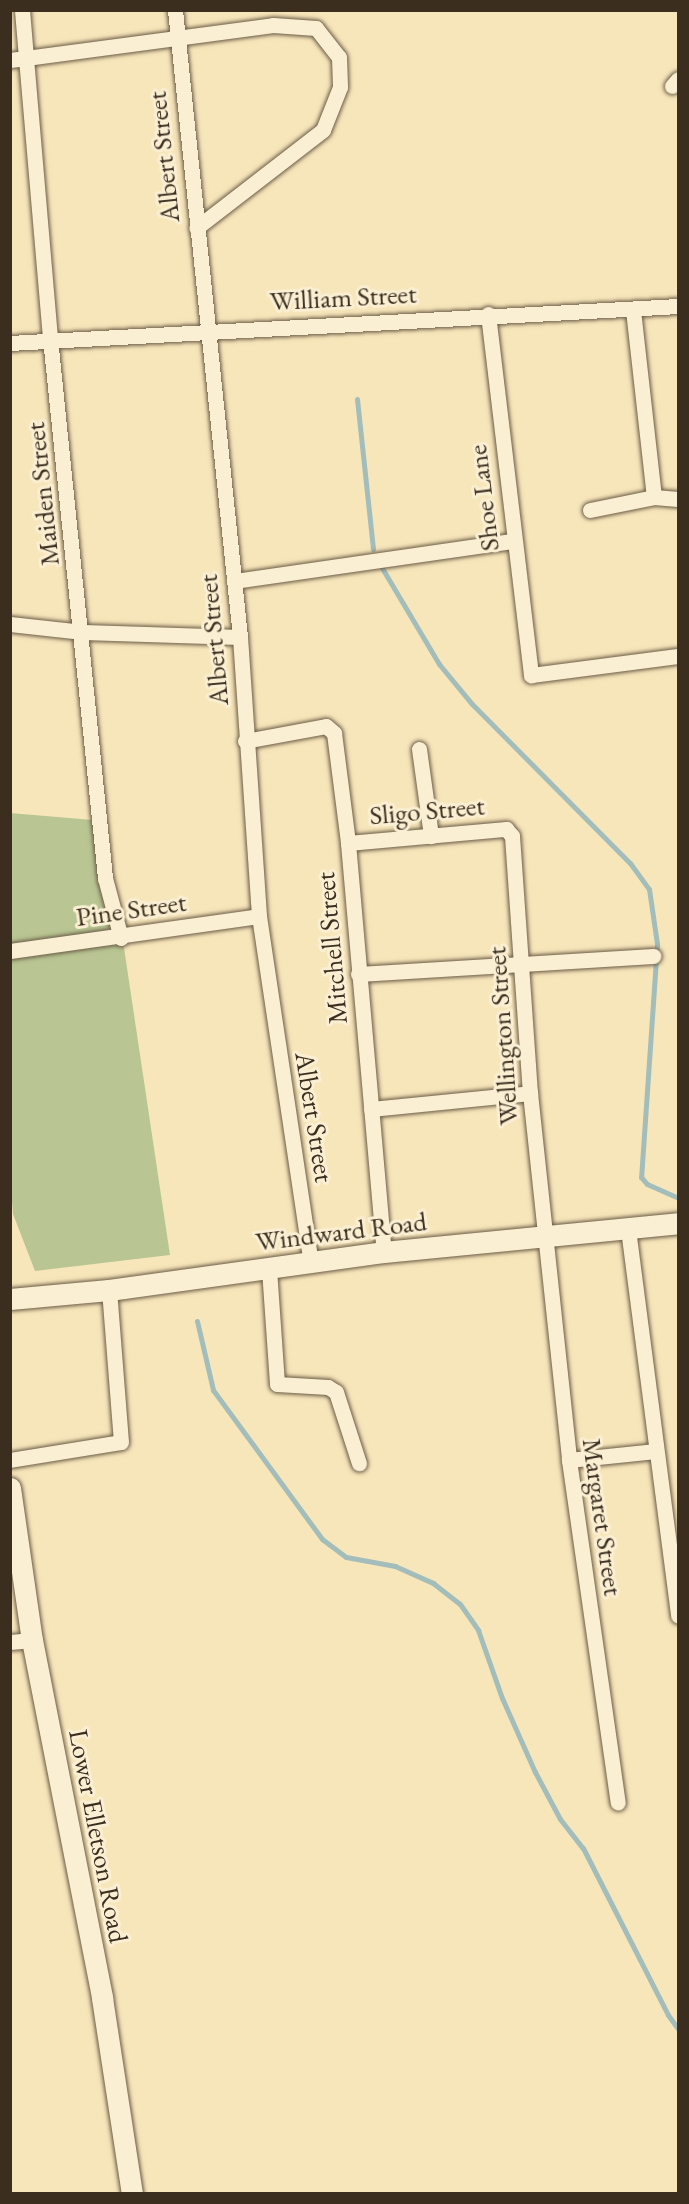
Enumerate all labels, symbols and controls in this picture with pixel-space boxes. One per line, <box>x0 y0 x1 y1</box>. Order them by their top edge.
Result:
street label: Albert Street <box>140 90 186 224</box>
street label: William Street <box>269 277 417 317</box>
street label: Maiden Street <box>18 421 66 567</box>
street label: Shoe Lane <box>460 443 506 553</box>
street label: Albert Street <box>191 573 235 707</box>
street label: Sligo Street <box>368 789 486 831</box>
street label: Mitchell Street <box>308 871 354 1025</box>
street label: Pine Street <box>74 885 188 933</box>
street label: Wellington Street <box>480 946 524 1126</box>
street label: Albert Street <box>289 1049 341 1185</box>
street label: Windward Road <box>254 1204 428 1258</box>
street label: Margaret Street <box>576 1436 630 1598</box>
street label: Lower Elletson Road <box>62 1726 136 1946</box>

